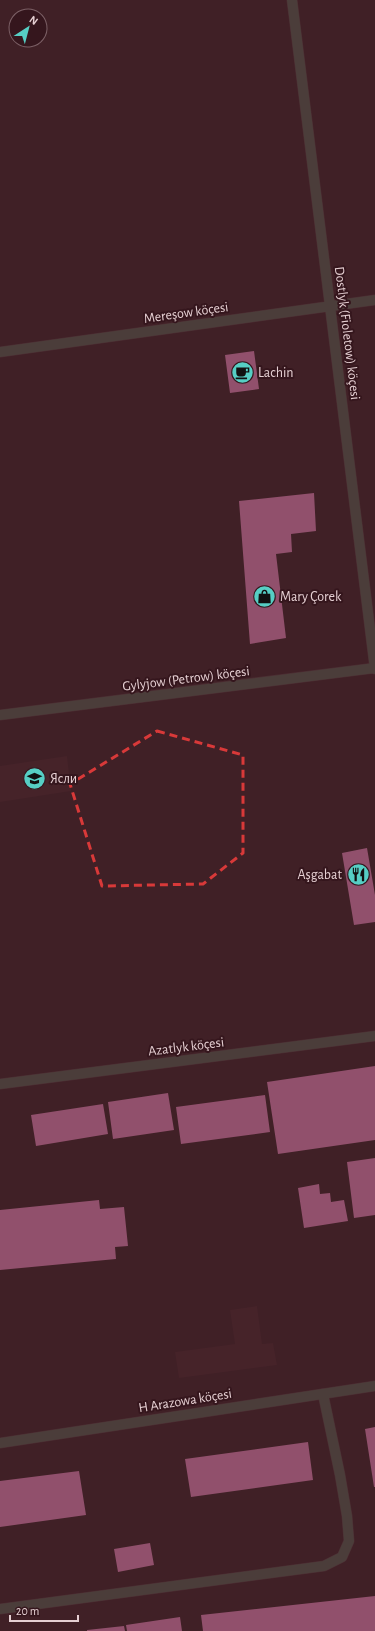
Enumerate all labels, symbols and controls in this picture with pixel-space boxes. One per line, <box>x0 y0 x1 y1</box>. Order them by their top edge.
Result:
north arrow <box>8 8 48 48</box>
text: N <box>27 14 40 27</box>
street label: Dostlyk (Fioletow) köçesi <box>332 266 362 401</box>
street label: Mereşow köçesi <box>143 300 229 326</box>
cafe icon: Lachin <box>229 359 255 385</box>
place label: Lachin <box>258 366 294 380</box>
shop icon: Mary Çorek <box>251 583 277 609</box>
place label: Mary Çorek <box>280 590 342 604</box>
street label: Gylyjow (Petrow) köçesi <box>122 664 250 694</box>
school or university icon: Ясли <box>22 765 48 791</box>
place label: Ясли <box>50 772 77 786</box>
restaurant icon: Aşgabat <box>345 861 371 887</box>
place label: Aşgabat <box>297 868 343 882</box>
street label: Azatlyk köçesi <box>147 1035 225 1059</box>
street label: H Arazowa köçesi <box>137 1387 233 1415</box>
scale bar <box>10 1597 78 1623</box>
text: 20 m <box>16 1605 39 1617</box>

